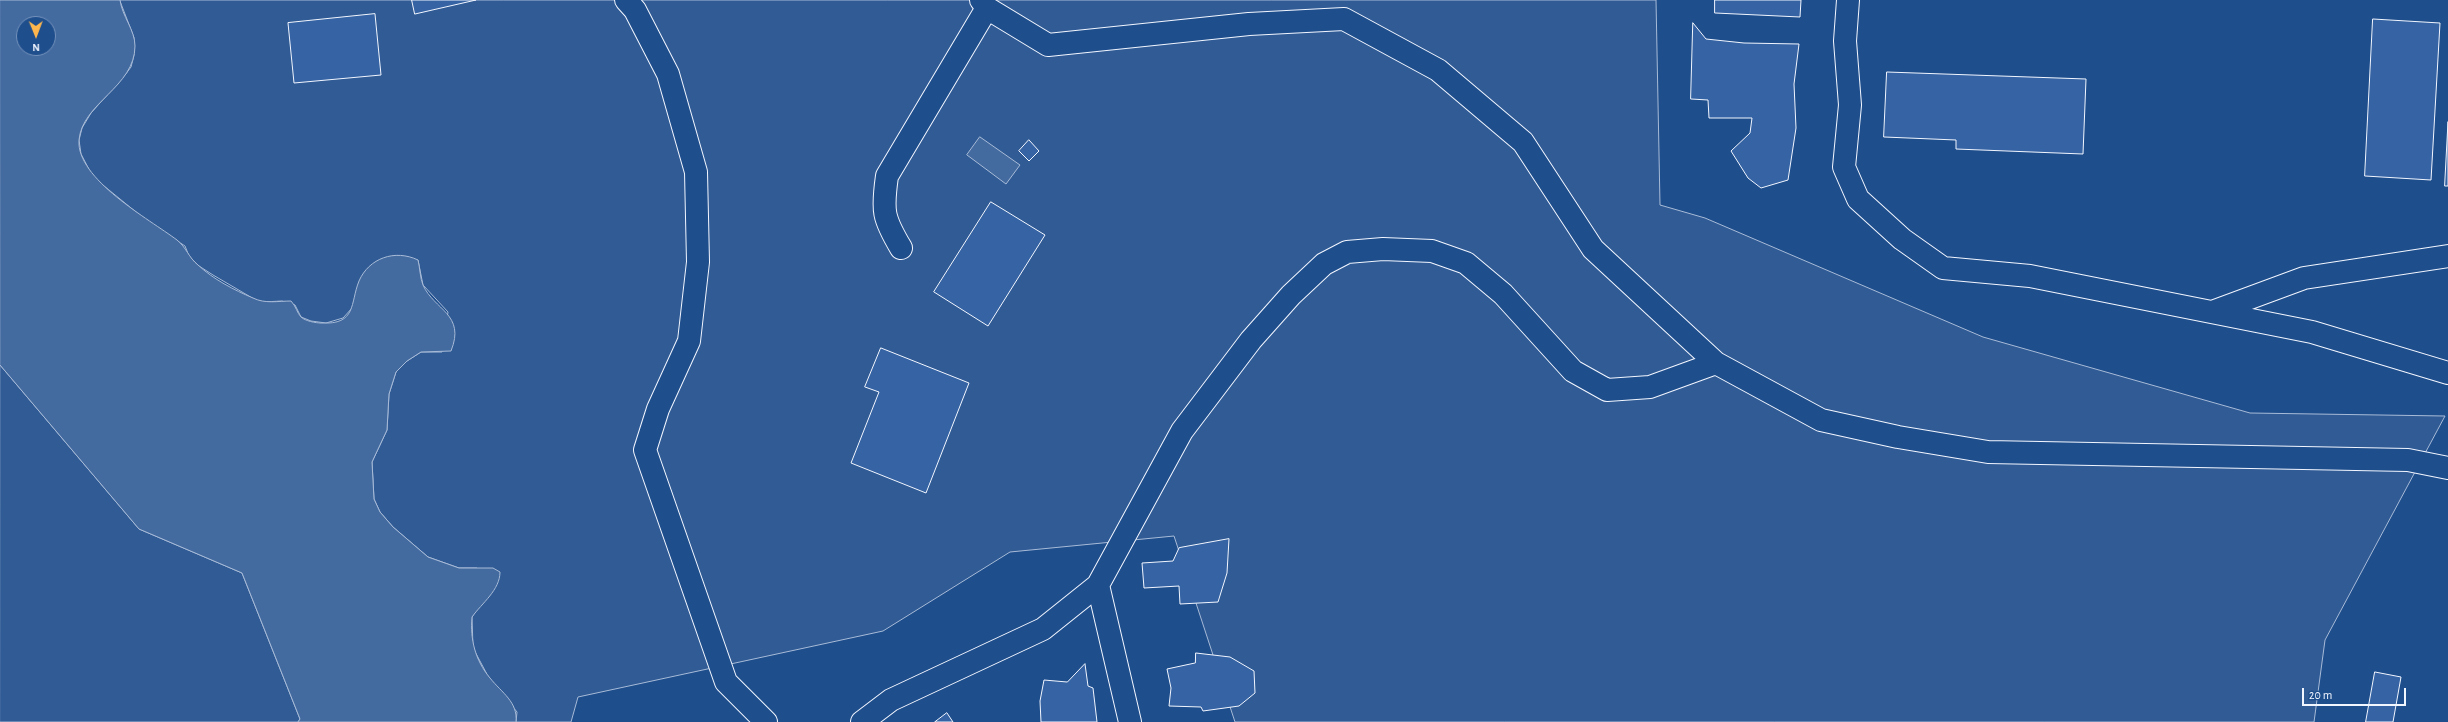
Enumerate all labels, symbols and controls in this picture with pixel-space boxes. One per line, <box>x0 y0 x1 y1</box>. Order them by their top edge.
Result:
north arrow <box>16 16 56 56</box>
text: N <box>32 42 40 53</box>
scale bar <box>2304 680 2408 706</box>
text: 20 m <box>2309 689 2332 701</box>

